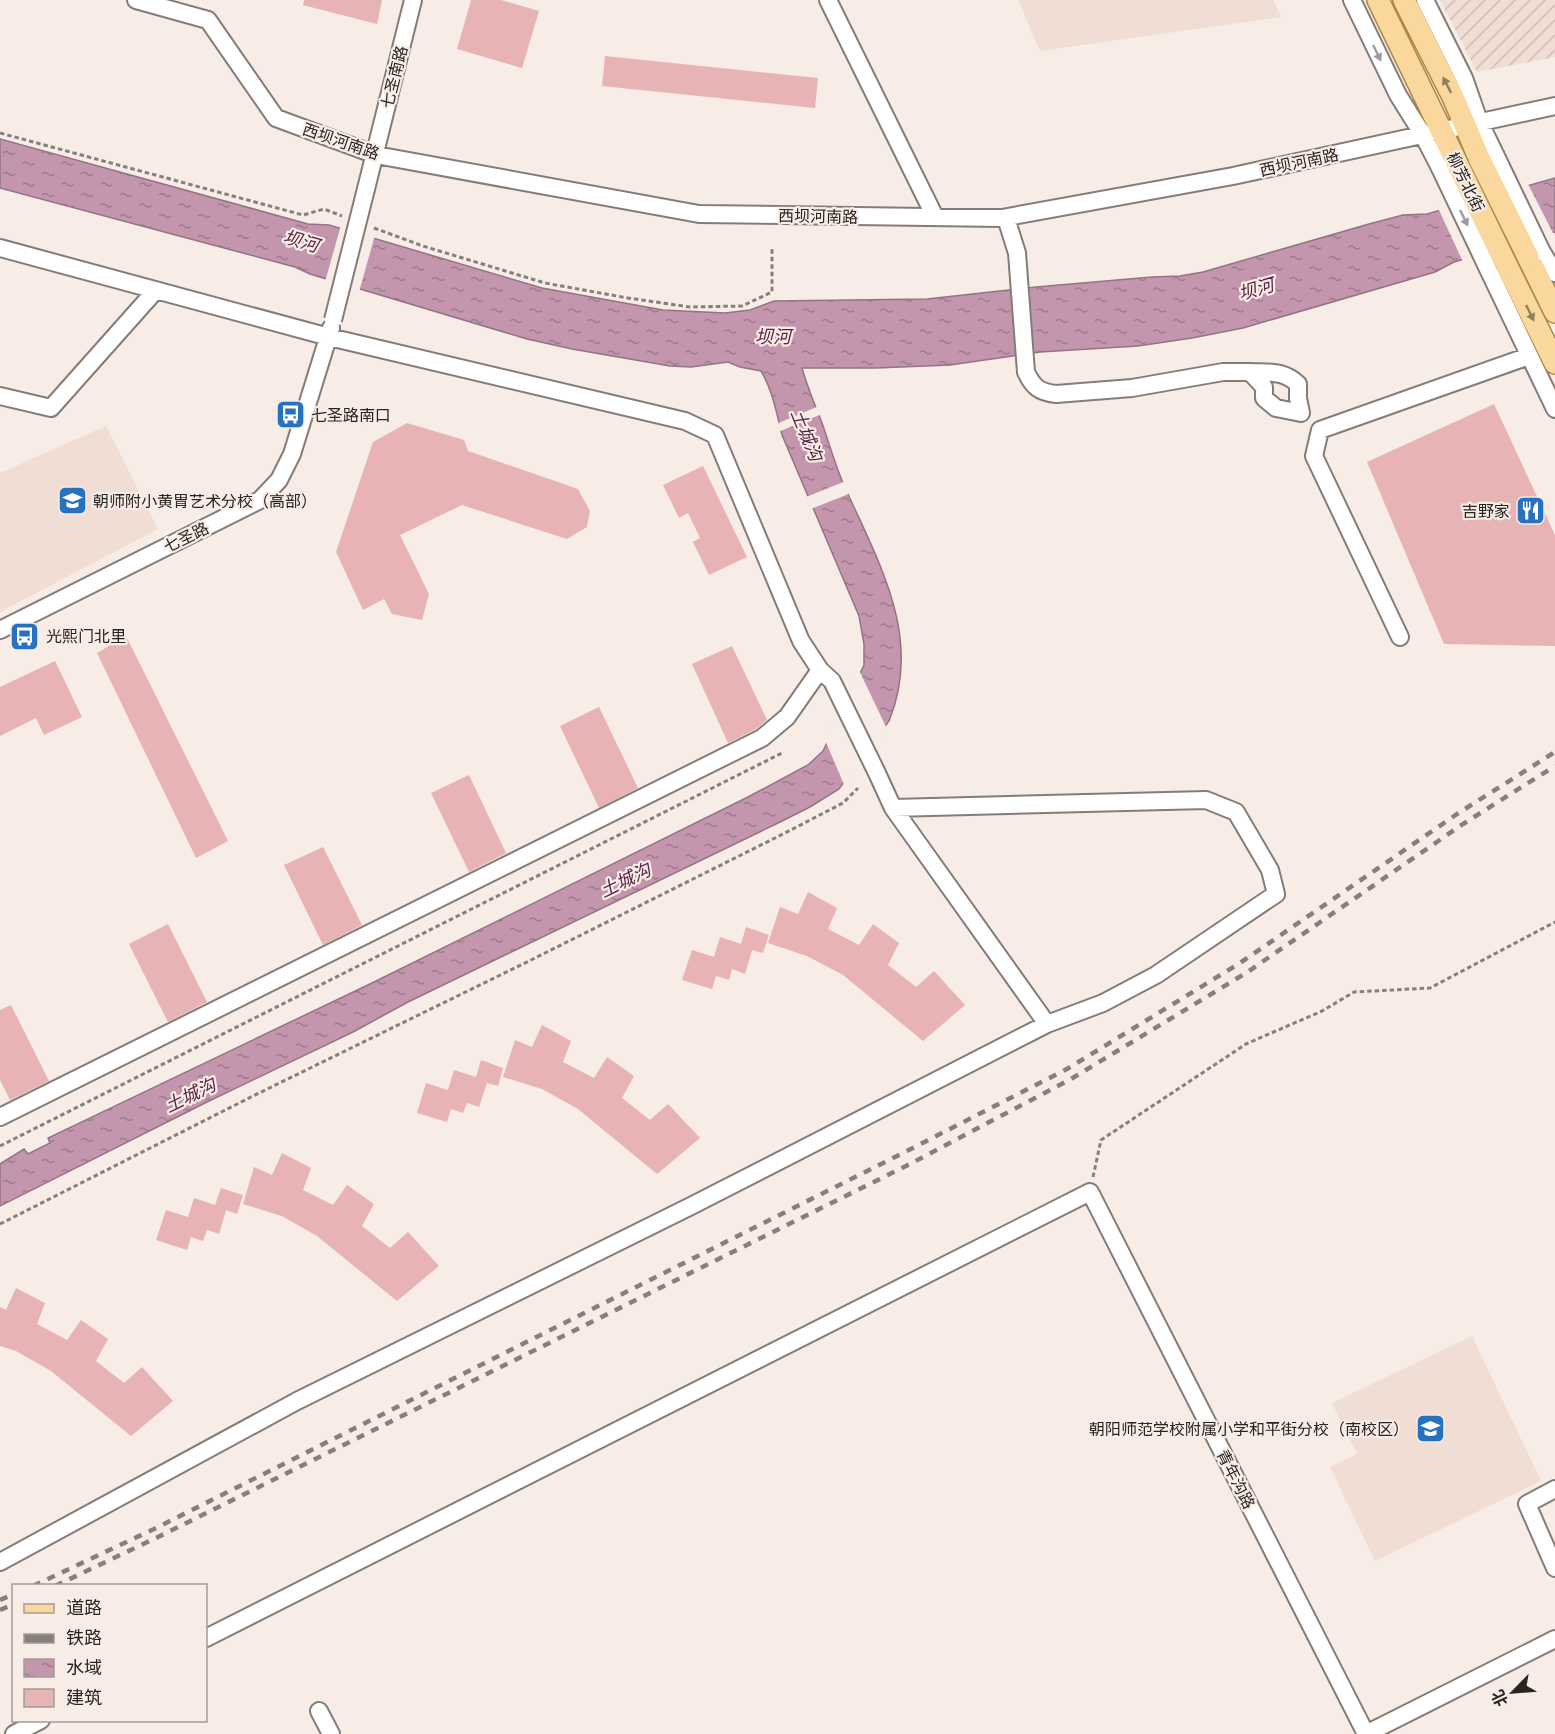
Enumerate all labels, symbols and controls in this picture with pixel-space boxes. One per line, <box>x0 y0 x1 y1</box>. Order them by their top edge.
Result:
street label: 七圣南路 <box>376 43 412 111</box>
one-way arrow <box>1373 44 1382 61</box>
one-way arrow <box>1442 77 1452 94</box>
street label: 西坝河南路 <box>300 118 382 164</box>
street label: 西坝河南路 <box>1258 143 1340 181</box>
street label: 柳芳北街 <box>1442 148 1490 216</box>
street label: 西坝河南路 <box>778 204 858 228</box>
one-way arrow <box>1460 210 1469 227</box>
water label: 坝河 <box>280 224 325 259</box>
water label: 坝河 <box>1235 271 1280 306</box>
one-way arrow <box>1526 305 1535 322</box>
water label: 坝河 <box>755 324 794 349</box>
bus stop icon: 七圣路南口 <box>274 399 306 431</box>
place label: 七圣路南口 <box>311 404 391 426</box>
water label: 土城沟 <box>785 405 829 467</box>
school or university icon: 朝师附小黄胄艺术分校（高部） <box>56 485 88 517</box>
place label: 朝师附小黄胄艺术分校（高部） <box>93 490 317 512</box>
restaurant icon: 吉野家 <box>1515 495 1547 527</box>
place label: 吉野家 <box>1462 500 1510 522</box>
street label: 七圣路 <box>160 517 212 557</box>
bus stop icon: 光熙门北里 <box>9 620 41 652</box>
place label: 光熙门北里 <box>46 625 126 647</box>
water label: 土城沟 <box>595 856 657 903</box>
water label: 土城沟 <box>160 1071 222 1118</box>
school or university icon: 朝阳师范学校附属小学和平街分校（南校区） <box>1414 1413 1446 1445</box>
place label: 朝阳师范学校附属小学和平街分校（南校区） <box>1089 1418 1409 1440</box>
street label: 青年沟路 <box>1212 1445 1260 1513</box>
legend <box>12 1584 207 1722</box>
text: 道路 <box>66 1595 102 1620</box>
text: 铁路 <box>66 1625 102 1650</box>
text: 水域 <box>66 1655 102 1680</box>
north arrow <box>1483 1662 1543 1722</box>
text: 建筑 <box>66 1685 102 1710</box>
text: 北 <box>1486 1686 1513 1710</box>

